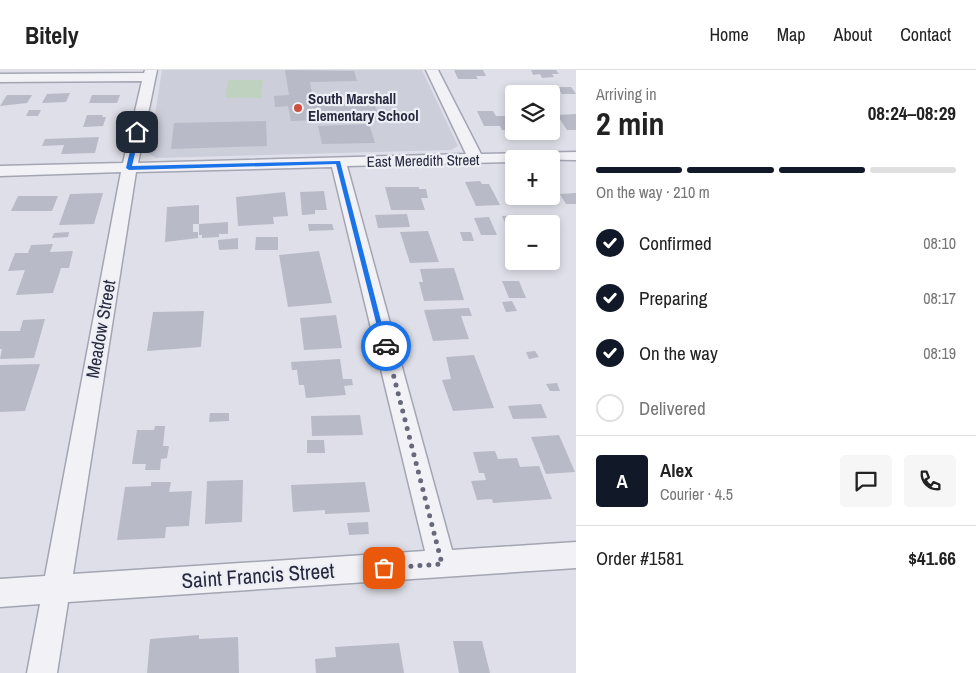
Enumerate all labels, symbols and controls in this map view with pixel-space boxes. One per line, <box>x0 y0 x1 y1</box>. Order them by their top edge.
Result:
text: Bitely <box>25 19 79 51</box>
text: Home <box>709 22 749 47</box>
text: Map <box>777 22 806 47</box>
text: About <box>834 22 872 47</box>
text: Contact <box>900 22 951 47</box>
text: Arriving in <box>596 83 657 105</box>
map controls <box>505 85 560 270</box>
button: layers <box>505 85 560 140</box>
place label: South Marshall Elementary School <box>308 88 419 126</box>
text: 08:24–08:29 <box>868 100 956 126</box>
marker: South Marshall Elementary School <box>292 102 304 114</box>
text: 2 min <box>596 102 665 145</box>
pin <box>116 111 158 153</box>
icon: home <box>123 118 151 146</box>
street label: East Meredith Street <box>366 149 480 172</box>
button: + <box>505 150 560 205</box>
text: On the way · 210 m <box>596 181 710 203</box>
button: − <box>505 215 560 270</box>
icon: check <box>596 229 624 257</box>
text: Confirmed <box>639 230 712 256</box>
text: 08:10 <box>923 232 956 254</box>
street label: Meadow Street <box>80 278 121 380</box>
icon: check <box>596 284 624 312</box>
text: Preparing <box>639 285 707 311</box>
text: 08:17 <box>923 287 956 309</box>
courier <box>361 321 411 371</box>
icon: car <box>372 332 400 360</box>
icon: check <box>596 339 624 367</box>
text: On the way <box>639 340 718 366</box>
text: 08:19 <box>923 342 956 364</box>
text: Delivered <box>639 395 706 421</box>
button: chat <box>840 455 892 507</box>
button: phone <box>904 455 956 507</box>
text: Alex <box>660 457 693 483</box>
text: A <box>616 468 628 494</box>
text: Courier · 4.5 <box>660 483 733 505</box>
text: Order #1581 <box>596 545 683 571</box>
text: $41.66 <box>908 545 956 571</box>
pin <box>363 547 405 589</box>
icon: bag <box>370 554 398 582</box>
street label: Saint Francis Street <box>181 556 336 595</box>

